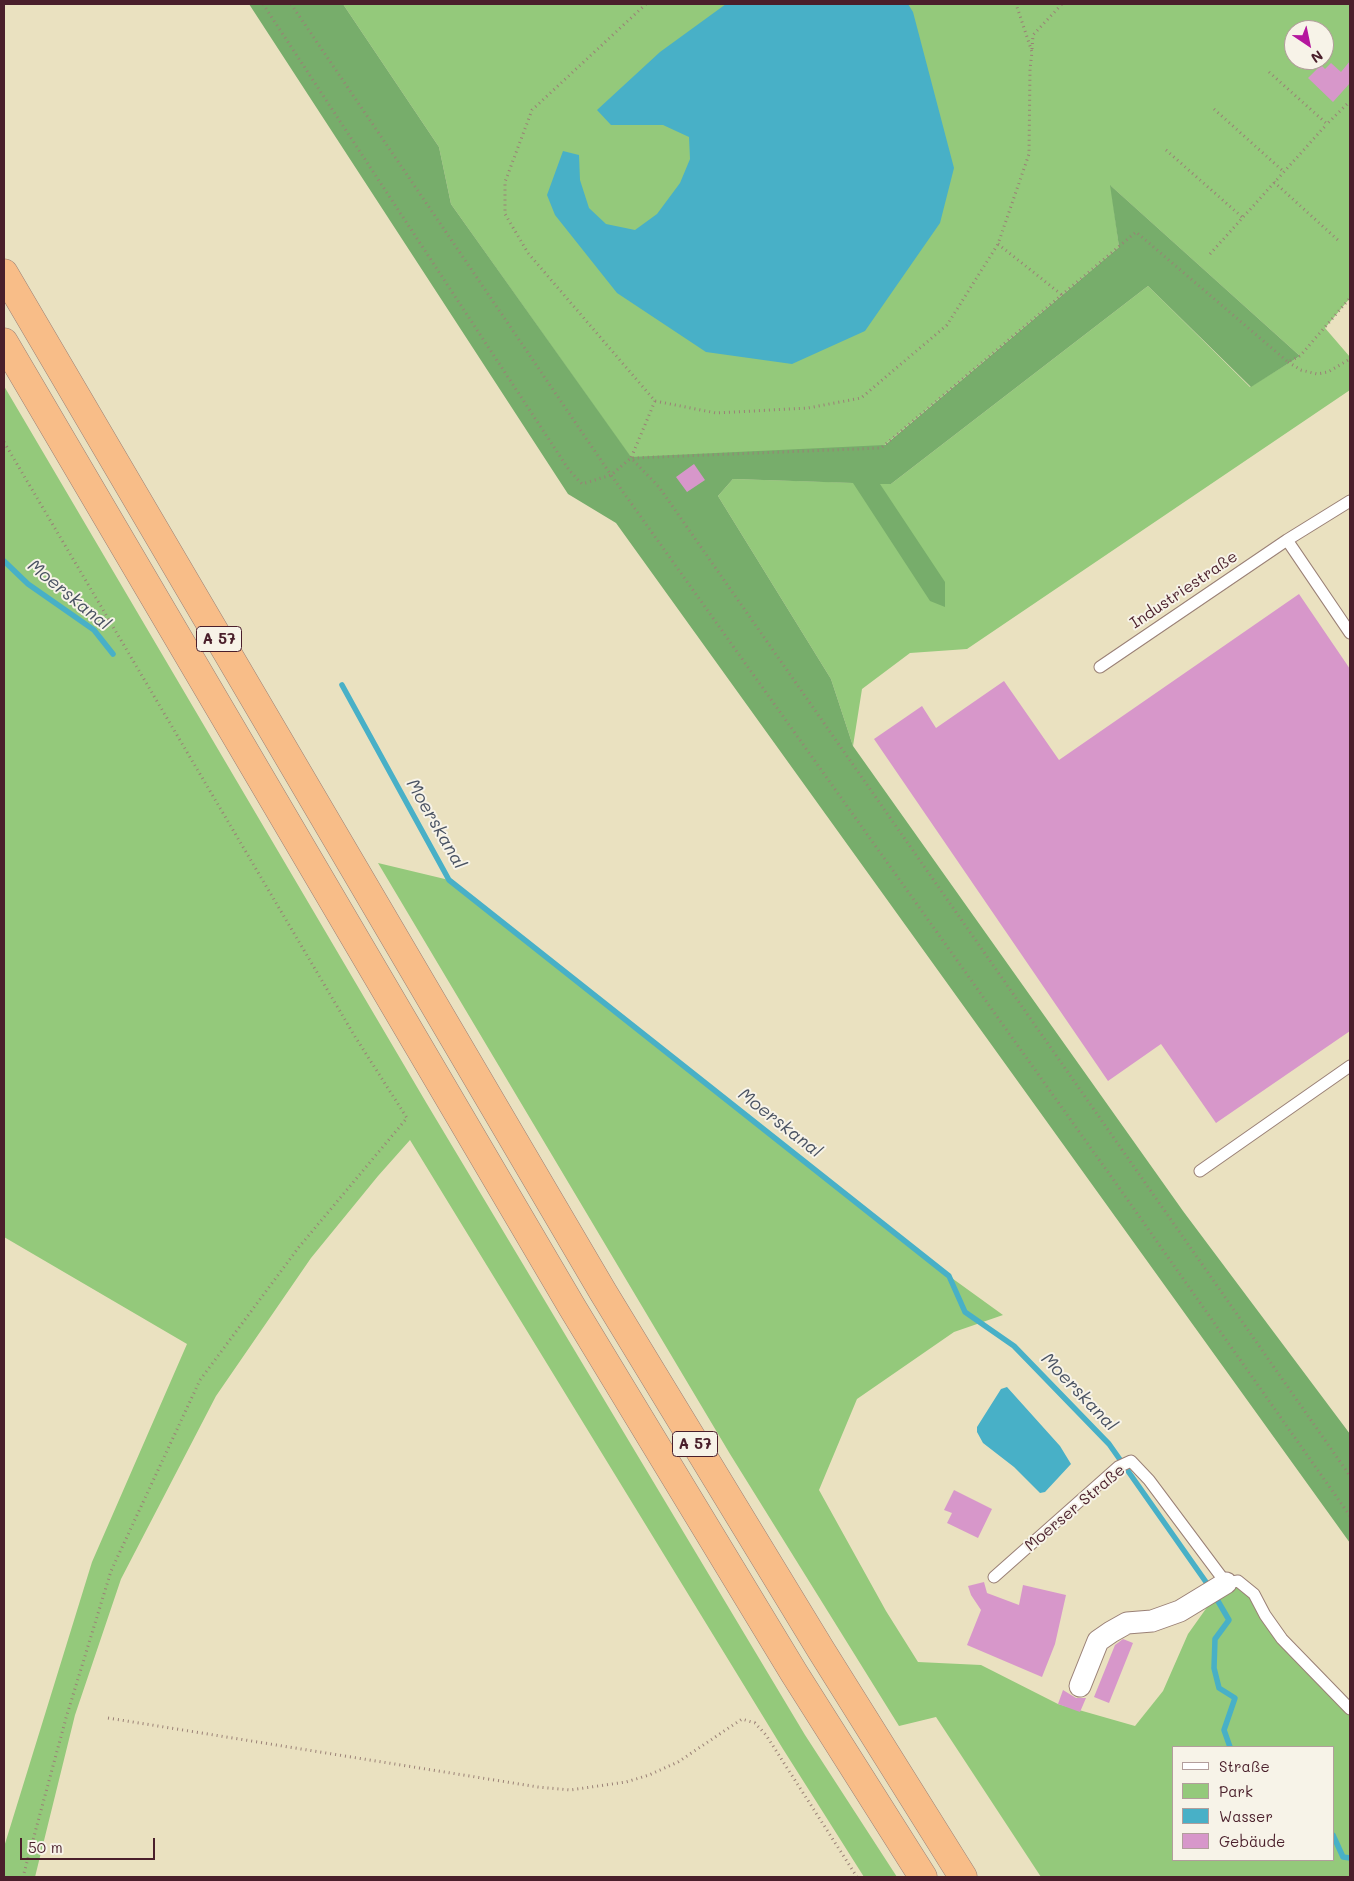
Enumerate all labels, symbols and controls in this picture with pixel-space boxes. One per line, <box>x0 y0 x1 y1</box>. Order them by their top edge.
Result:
north arrow <box>1284 20 1334 70</box>
text: N <box>1307 46 1327 68</box>
street label: Industriestraße <box>1127 547 1241 633</box>
water label: Moerskanal <box>23 555 115 635</box>
road number: A 57 <box>196 626 242 652</box>
water label: Moerskanal <box>402 775 470 873</box>
water label: Moerskanal <box>734 1084 826 1162</box>
water label: Moerskanal <box>1036 1348 1122 1436</box>
road number: A 57 <box>672 1432 718 1456</box>
street label: Moerser Straße <box>1021 1460 1129 1556</box>
legend <box>1172 1746 1334 1861</box>
text: Straße <box>1219 1756 1270 1776</box>
text: Park <box>1219 1781 1253 1801</box>
text: Wasser <box>1219 1806 1273 1826</box>
scale bar <box>22 1828 158 1860</box>
text: Gebäude <box>1219 1831 1285 1851</box>
text: 50 m <box>28 1837 63 1857</box>

